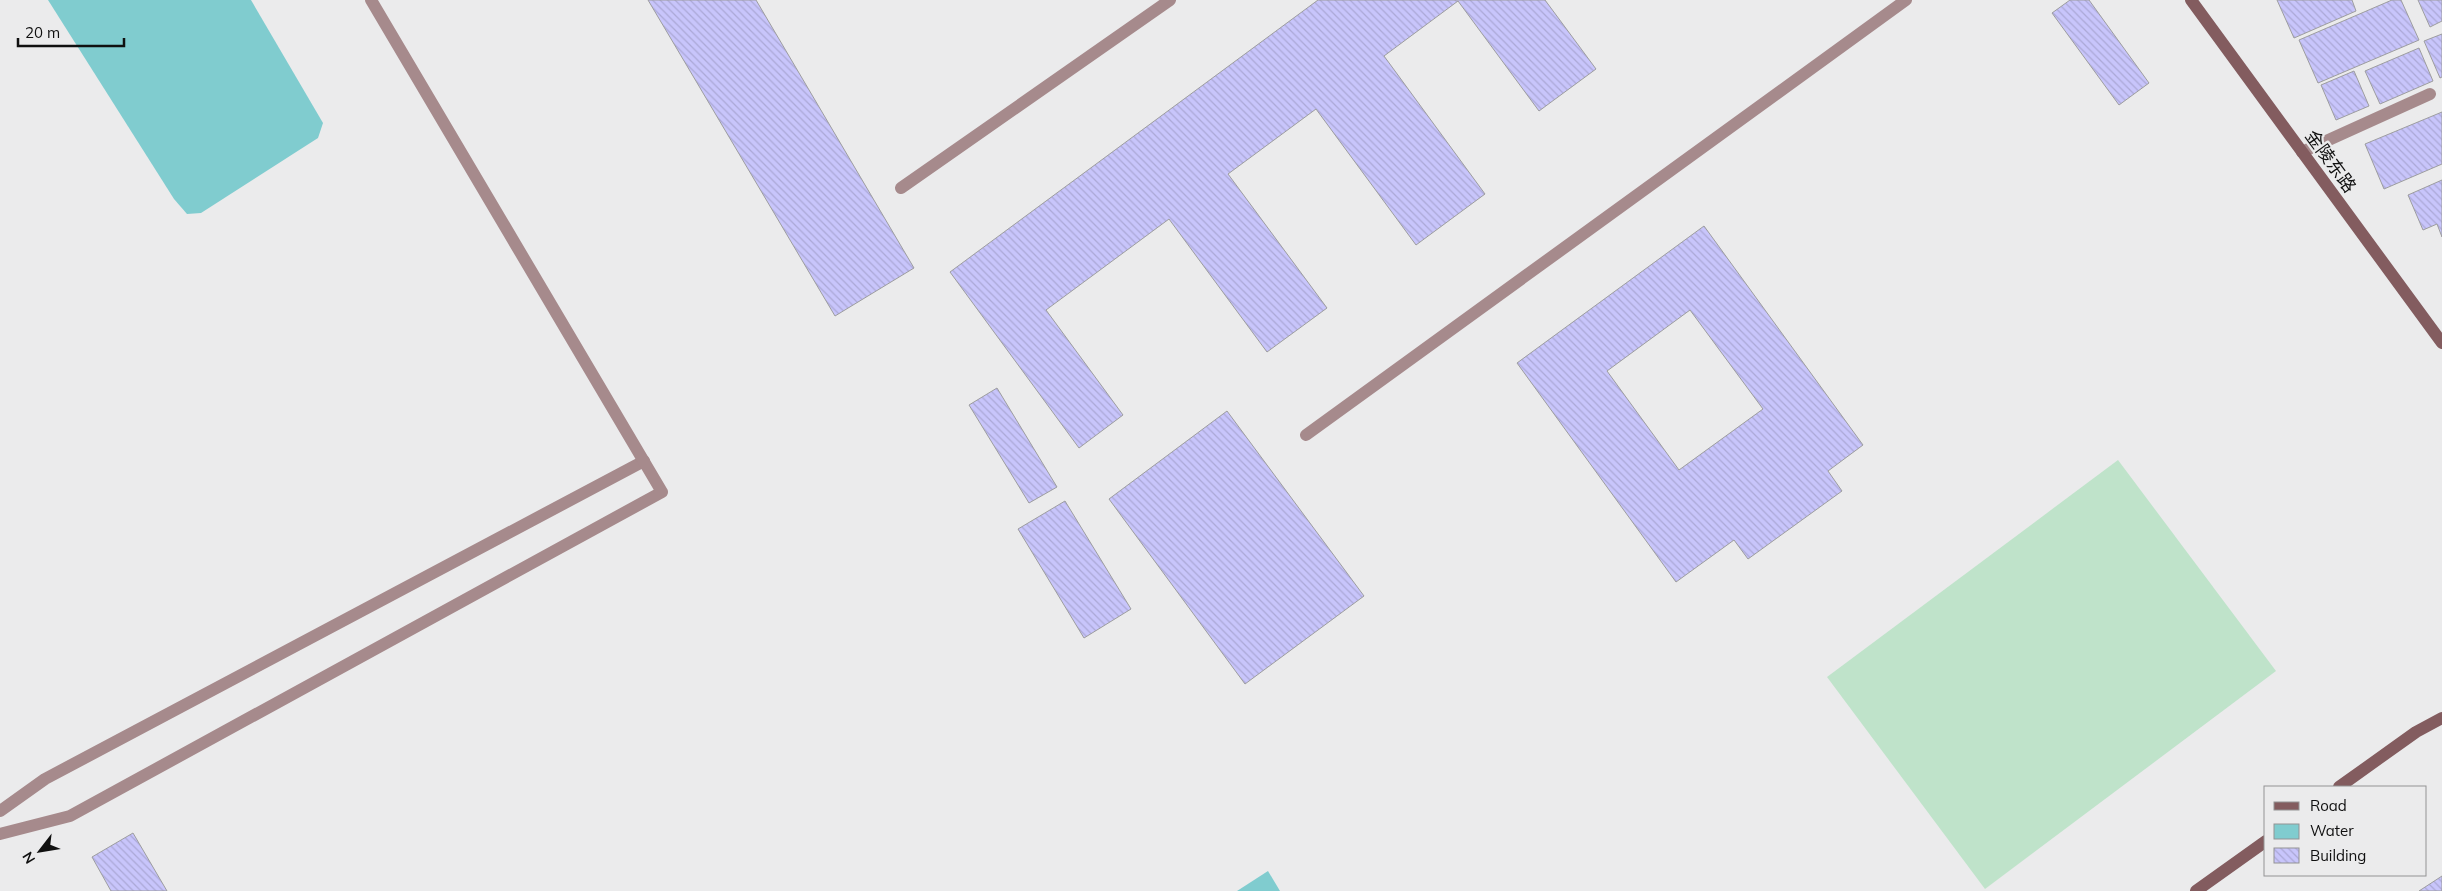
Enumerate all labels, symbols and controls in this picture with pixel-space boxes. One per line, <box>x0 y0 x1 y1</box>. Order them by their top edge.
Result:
scale bar <box>18 15 124 47</box>
text: 20 m <box>25 23 60 42</box>
street label: 金陵东路 <box>2301 125 2361 197</box>
legend <box>2264 786 2427 876</box>
text: Road <box>2310 796 2347 815</box>
text: Water <box>2310 821 2354 840</box>
north arrow <box>15 826 65 876</box>
text: Building <box>2310 846 2366 865</box>
text: N <box>18 849 39 867</box>

